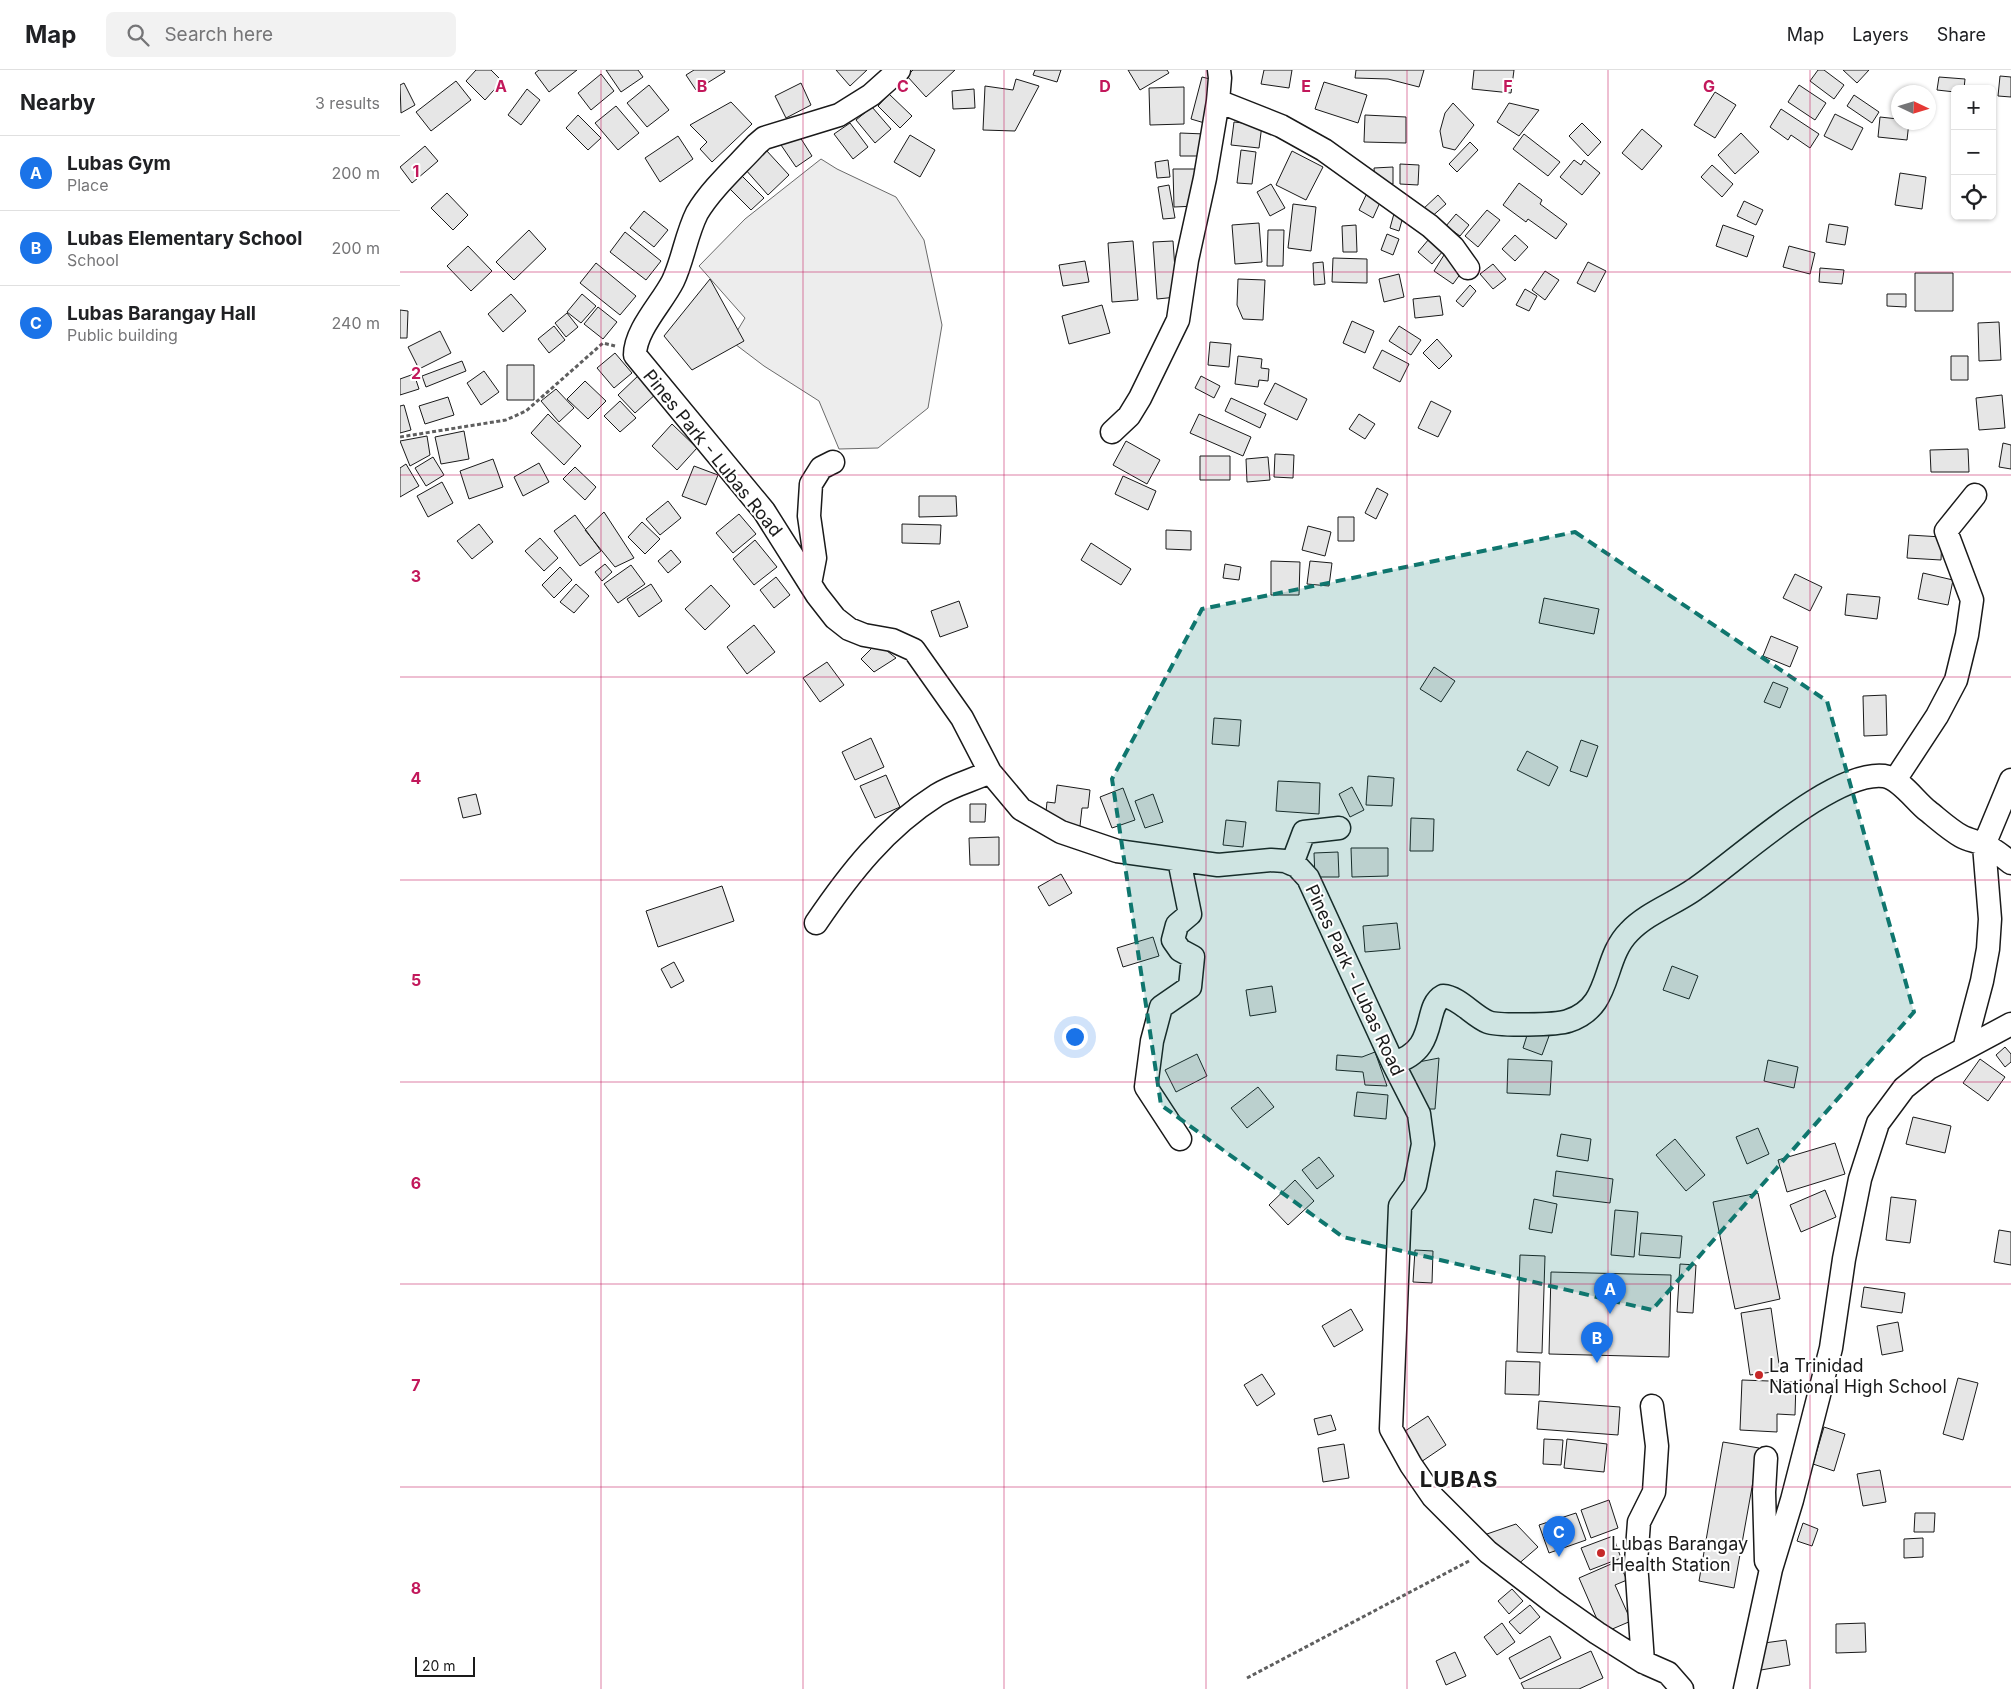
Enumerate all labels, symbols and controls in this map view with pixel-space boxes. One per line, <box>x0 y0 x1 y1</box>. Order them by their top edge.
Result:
search box <box>106 12 456 57</box>
text: Map <box>25 20 76 49</box>
icon: search <box>124 21 152 49</box>
text: Search here <box>164 23 273 46</box>
text: Map <box>1787 24 1824 45</box>
text: Layers <box>1852 24 1909 45</box>
text: Share <box>1937 24 1986 45</box>
text: A <box>495 76 507 96</box>
text: B <box>697 76 707 96</box>
text: C <box>897 76 909 96</box>
text: D <box>1099 76 1111 96</box>
text: E <box>1301 76 1311 96</box>
text: F <box>1503 76 1513 96</box>
text: G <box>1703 76 1715 96</box>
north arrow <box>1891 85 1936 130</box>
map controls <box>1951 85 1996 220</box>
button: + <box>1951 85 1996 130</box>
text: Nearby <box>20 90 95 115</box>
text: 3 results <box>315 93 380 113</box>
button: − <box>1951 130 1996 175</box>
text: Lubas Gym <box>67 152 171 175</box>
text: 1 <box>413 161 419 181</box>
text: A <box>30 163 42 183</box>
text: 200 m <box>332 163 380 183</box>
text: Place <box>67 175 109 195</box>
button: locate <box>1951 175 1996 220</box>
text: Lubas Elementary School <box>67 227 302 250</box>
text: B <box>31 238 41 258</box>
text: 200 m <box>332 238 380 258</box>
text: School <box>67 250 119 270</box>
text: Lubas Barangay Hall <box>67 302 256 325</box>
text: C <box>30 313 42 333</box>
text: 240 m <box>332 313 380 333</box>
text: Public building <box>67 325 178 345</box>
text: 2 <box>411 363 421 383</box>
street label: Pines Park - Lubas Road <box>639 365 787 541</box>
text: 3 <box>411 566 421 586</box>
text: 4 <box>411 768 422 788</box>
street label: Pines Park - Lubas Road <box>1301 881 1409 1079</box>
text: 5 <box>411 970 421 990</box>
your location <box>1062 1024 1088 1050</box>
text: 6 <box>411 1173 421 1193</box>
pin: A <box>1594 1273 1626 1314</box>
pin: B <box>1581 1322 1613 1363</box>
place label: La Trinidad National High School <box>1769 1355 1947 1397</box>
marker: La Trinidad National High School <box>1753 1369 1765 1381</box>
text: 7 <box>411 1375 421 1395</box>
district label: LUBAS <box>1420 1466 1498 1492</box>
pin: C <box>1543 1516 1575 1557</box>
place label: Lubas Barangay Health Station <box>1611 1533 1748 1575</box>
marker: Lubas Barangay Health Station <box>1595 1547 1607 1559</box>
text: 8 <box>411 1578 421 1598</box>
scale bar <box>415 1654 475 1677</box>
text: 20 m <box>422 1657 456 1674</box>

